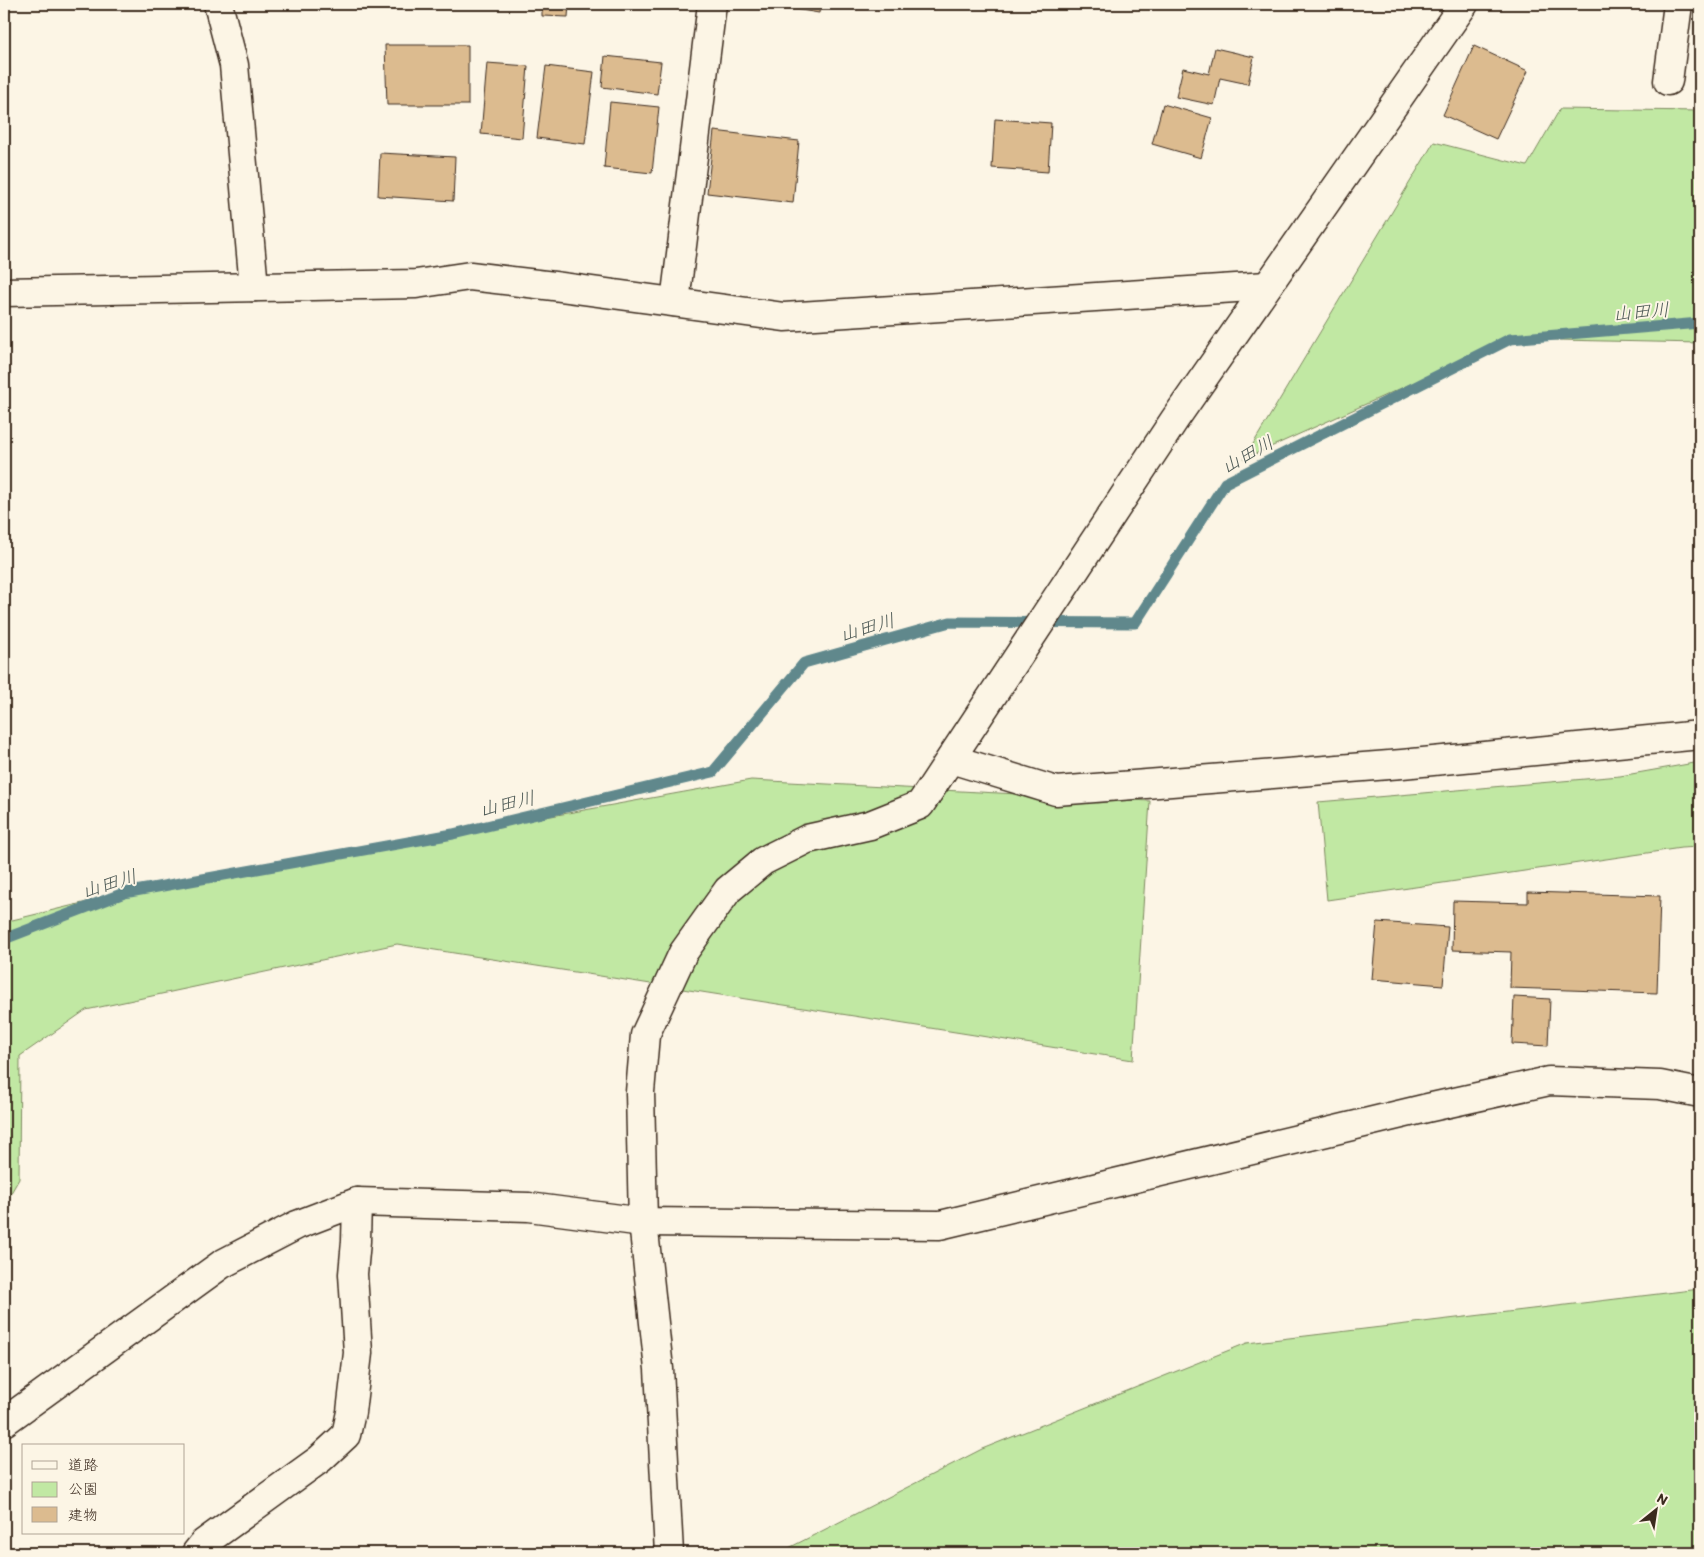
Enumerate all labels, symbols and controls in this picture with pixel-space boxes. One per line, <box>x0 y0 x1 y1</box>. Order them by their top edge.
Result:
water label: 山田川 <box>1612 298 1670 325</box>
water label: 山田川 <box>1217 431 1278 478</box>
water label: 山田川 <box>837 609 898 646</box>
water label: 山田川 <box>477 786 537 821</box>
water label: 山田川 <box>79 864 140 903</box>
legend <box>22 1444 185 1534</box>
text: 道路 <box>68 1456 98 1474</box>
text: 公園 <box>68 1480 98 1498</box>
north arrow <box>1632 1484 1682 1534</box>
text: N <box>1654 1489 1671 1509</box>
text: 建物 <box>68 1506 98 1524</box>

